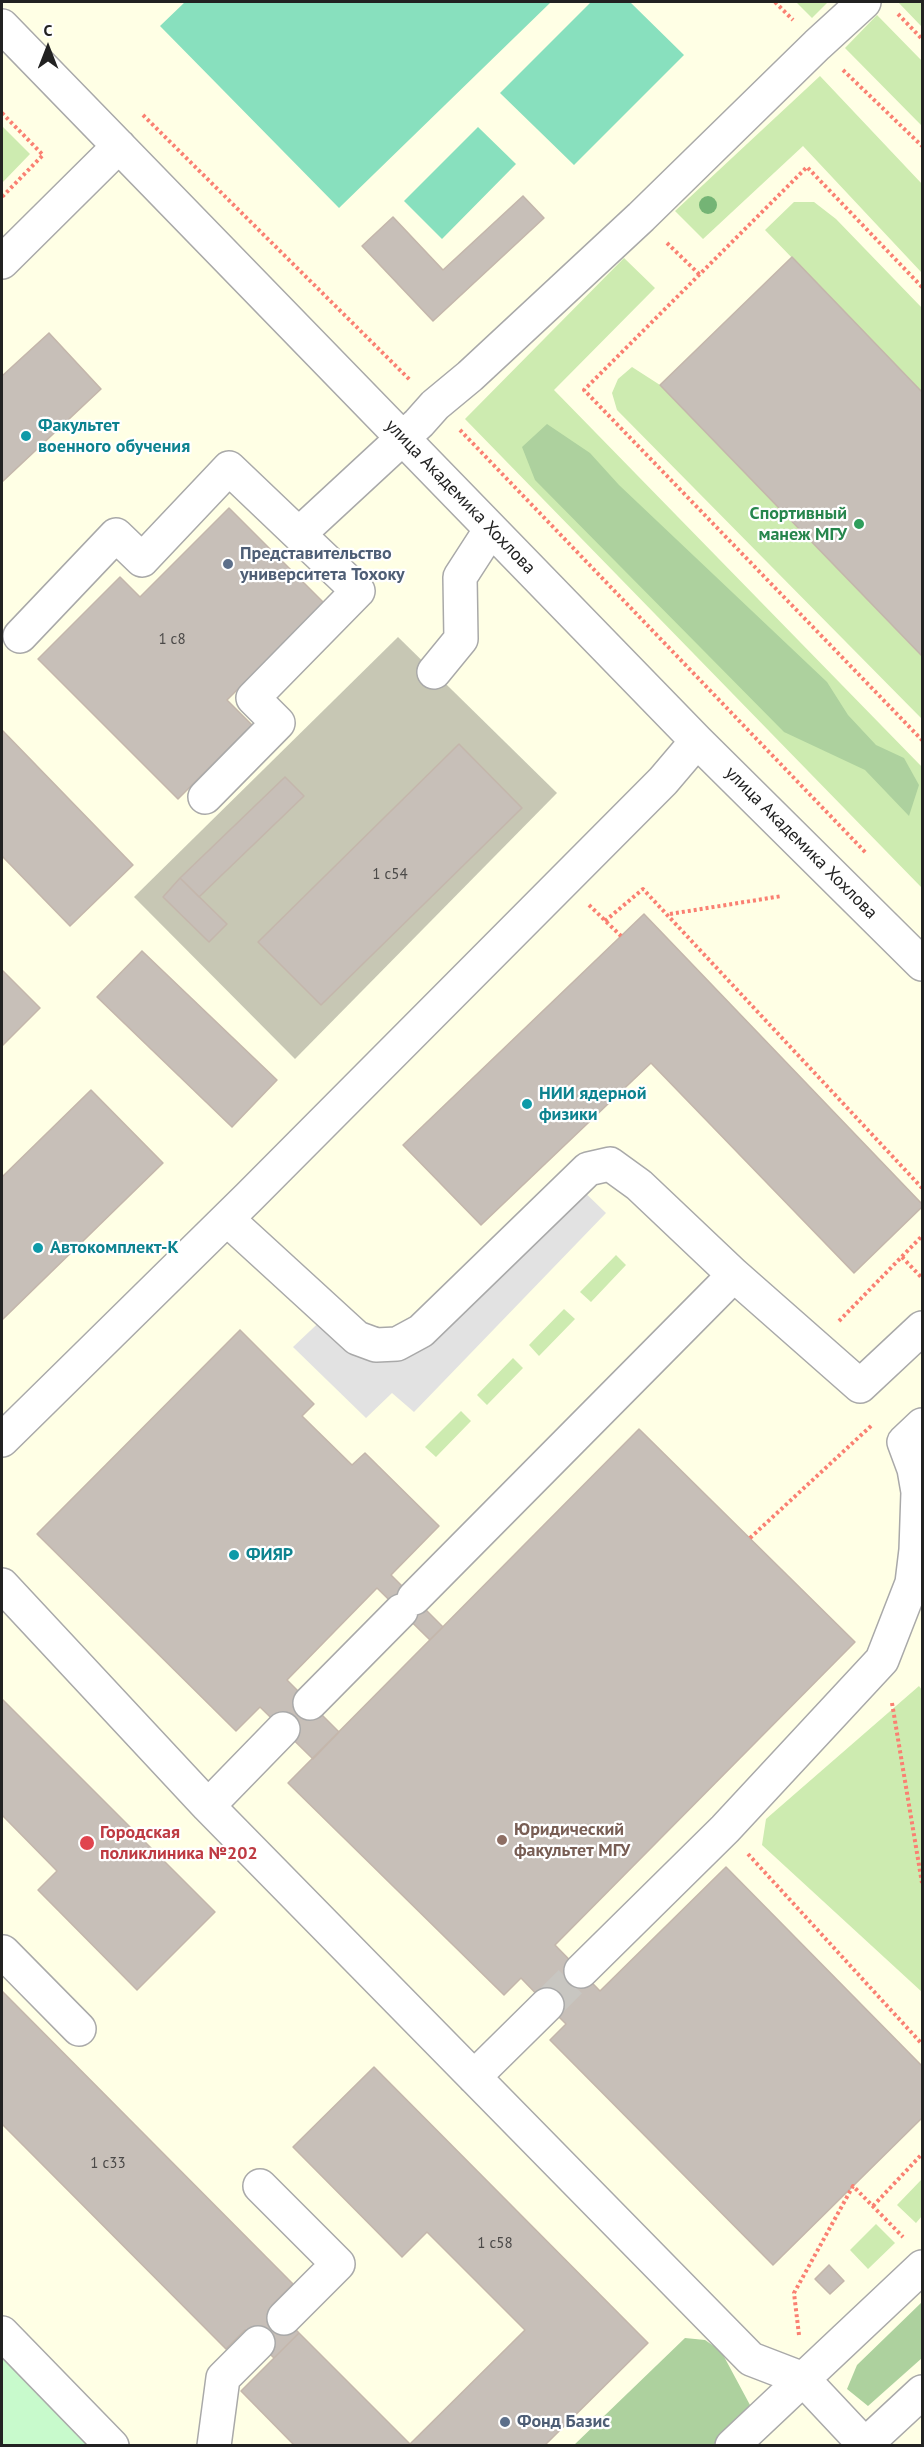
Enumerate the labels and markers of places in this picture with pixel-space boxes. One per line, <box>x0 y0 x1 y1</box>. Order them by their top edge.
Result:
place label: Факультет военного обучения <box>38 415 190 458</box>
marker: Факультет военного обучения <box>19 429 33 443</box>
place label: Спортивный манеж МГУ <box>750 503 847 546</box>
marker: Спортивный манеж МГУ <box>852 517 866 531</box>
place label: Представительство университета Тохоку <box>240 543 405 586</box>
marker: Представительство университета Тохоку <box>221 557 235 571</box>
place label: НИИ ядерной физики <box>539 1083 647 1126</box>
marker: НИИ ядерной физики <box>520 1097 534 1111</box>
place label: Автокомплект-К <box>50 1237 179 1259</box>
marker: Автокомплект-К <box>31 1241 45 1255</box>
place label: ФИЯР <box>246 1544 293 1566</box>
marker: ФИЯР <box>227 1548 241 1562</box>
place label: Юридический факультет МГУ <box>514 1819 630 1862</box>
place label: Городская поликлиника №202 <box>100 1822 258 1864</box>
marker: Юридический факультет МГУ <box>495 1833 509 1847</box>
marker: Городская поликлиника №202 <box>78 1834 96 1852</box>
place label: Фонд Базис <box>517 2411 610 2433</box>
marker: Фонд Базис <box>498 2415 512 2429</box>

